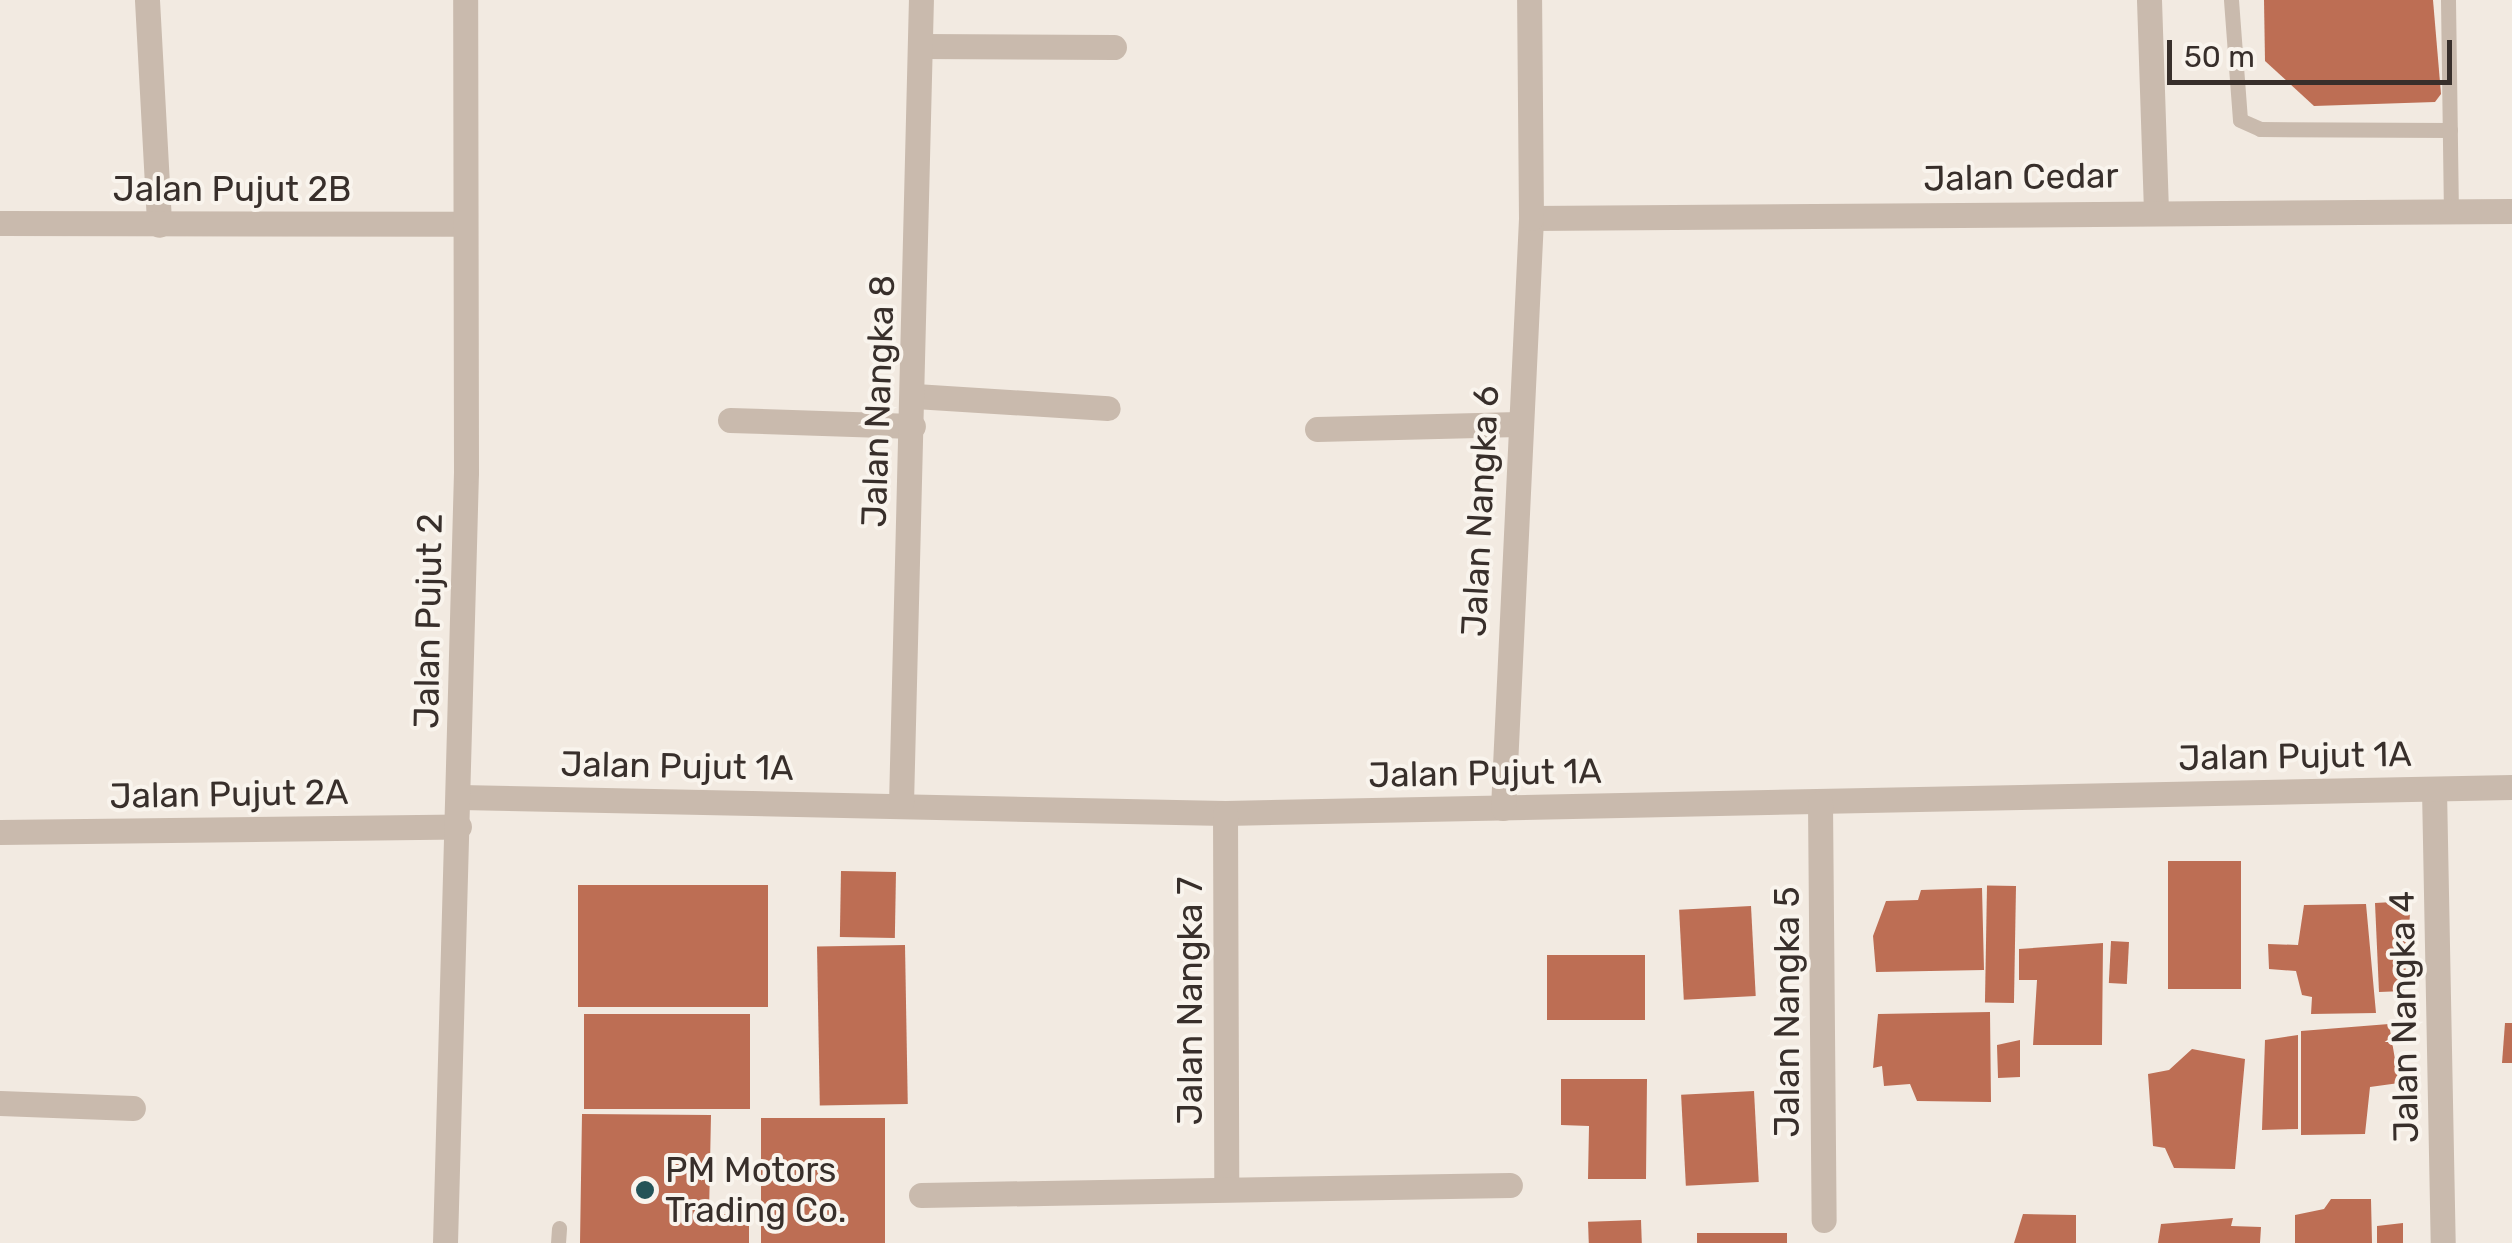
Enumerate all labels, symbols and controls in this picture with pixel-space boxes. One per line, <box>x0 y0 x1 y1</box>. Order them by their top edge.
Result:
scale bar <box>2172 20 2457 82</box>
text: 50 m <box>2184 39 2255 75</box>
street label: Jalan Cedar <box>1923 154 2119 200</box>
street label: Jalan Pujut 2B <box>113 168 351 210</box>
street label: Jalan Nangka 8 <box>853 274 903 528</box>
street label: Jalan Nangka 6 <box>1452 384 1508 638</box>
street label: Jalan Pujut 2 <box>405 513 451 729</box>
street label: Jalan Pujut 1A <box>2178 733 2412 779</box>
street label: Jalan Pujut 1A <box>560 743 794 789</box>
street label: Jalan Pujut 1A <box>1368 750 1602 796</box>
street label: Jalan Pujut 2A <box>109 771 349 817</box>
street label: Jalan Nangka 7 <box>1169 877 1211 1125</box>
street label: Jalan Nangka 5 <box>1766 886 1808 1138</box>
street label: Jalan Nangka 4 <box>2381 891 2427 1143</box>
place label: PM Motors Trading Co. <box>665 1149 847 1231</box>
marker: PM Motors Trading Co. <box>634 1179 656 1201</box>

